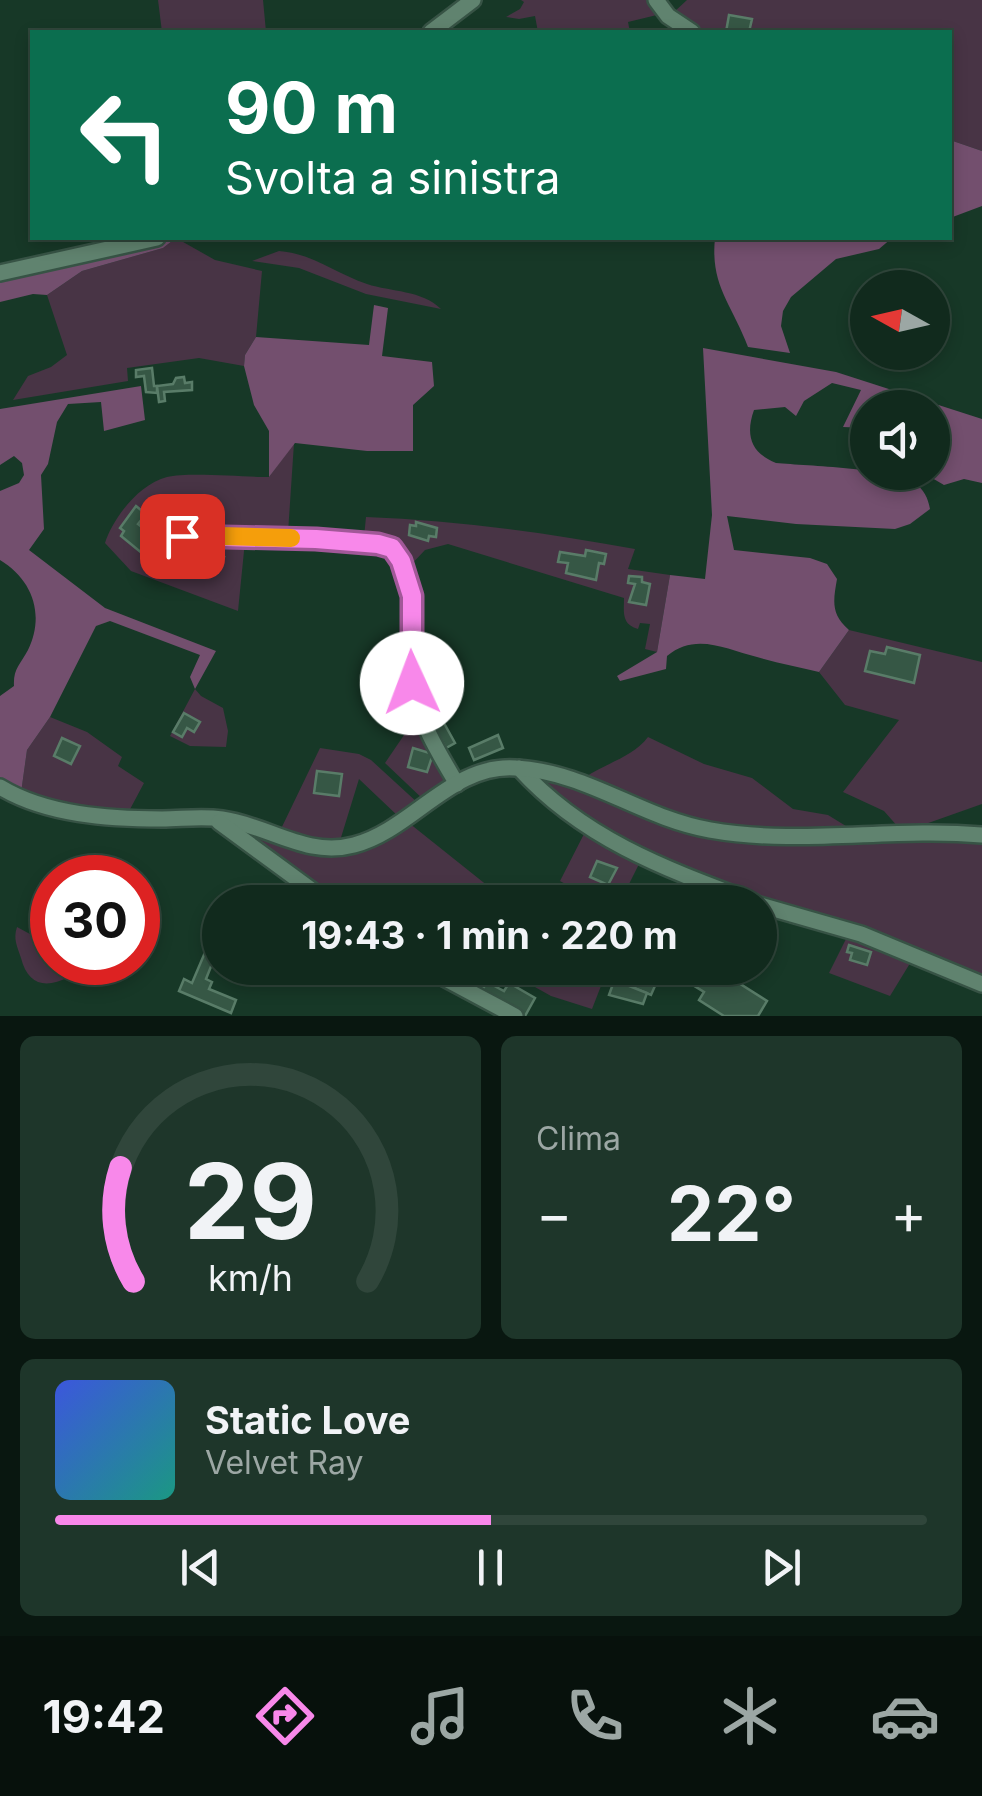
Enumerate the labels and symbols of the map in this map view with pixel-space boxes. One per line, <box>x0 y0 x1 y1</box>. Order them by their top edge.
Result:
north arrow <box>850 270 950 370</box>
pin <box>140 494 225 579</box>
position arrow <box>360 631 464 735</box>
speed limit sign: 30 <box>30 855 160 985</box>

